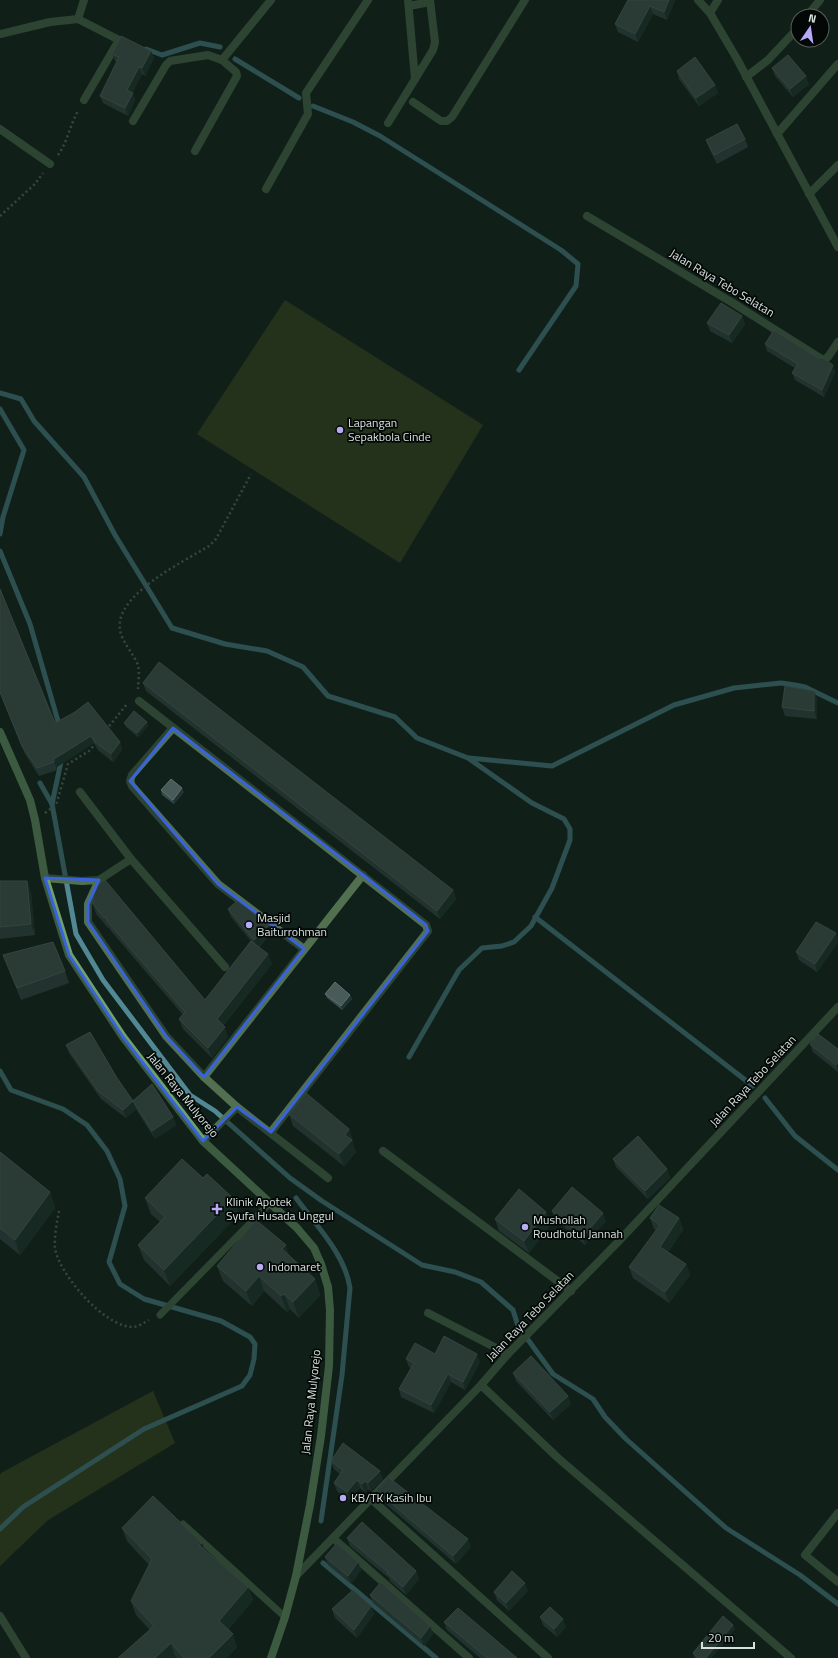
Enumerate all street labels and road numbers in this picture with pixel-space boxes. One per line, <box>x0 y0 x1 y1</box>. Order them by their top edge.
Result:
street label: Jalan Raya Tebo Selatan <box>666 244 778 322</box>
street label: Jalan Raya Tebo Selatan <box>705 1030 800 1131</box>
street label: Jalan Raya Mulyorejo <box>143 1048 224 1142</box>
street label: Jalan Raya Tebo Selatan <box>481 1266 578 1365</box>
street label: Jalan Raya Mulyorejo <box>296 1349 325 1455</box>

